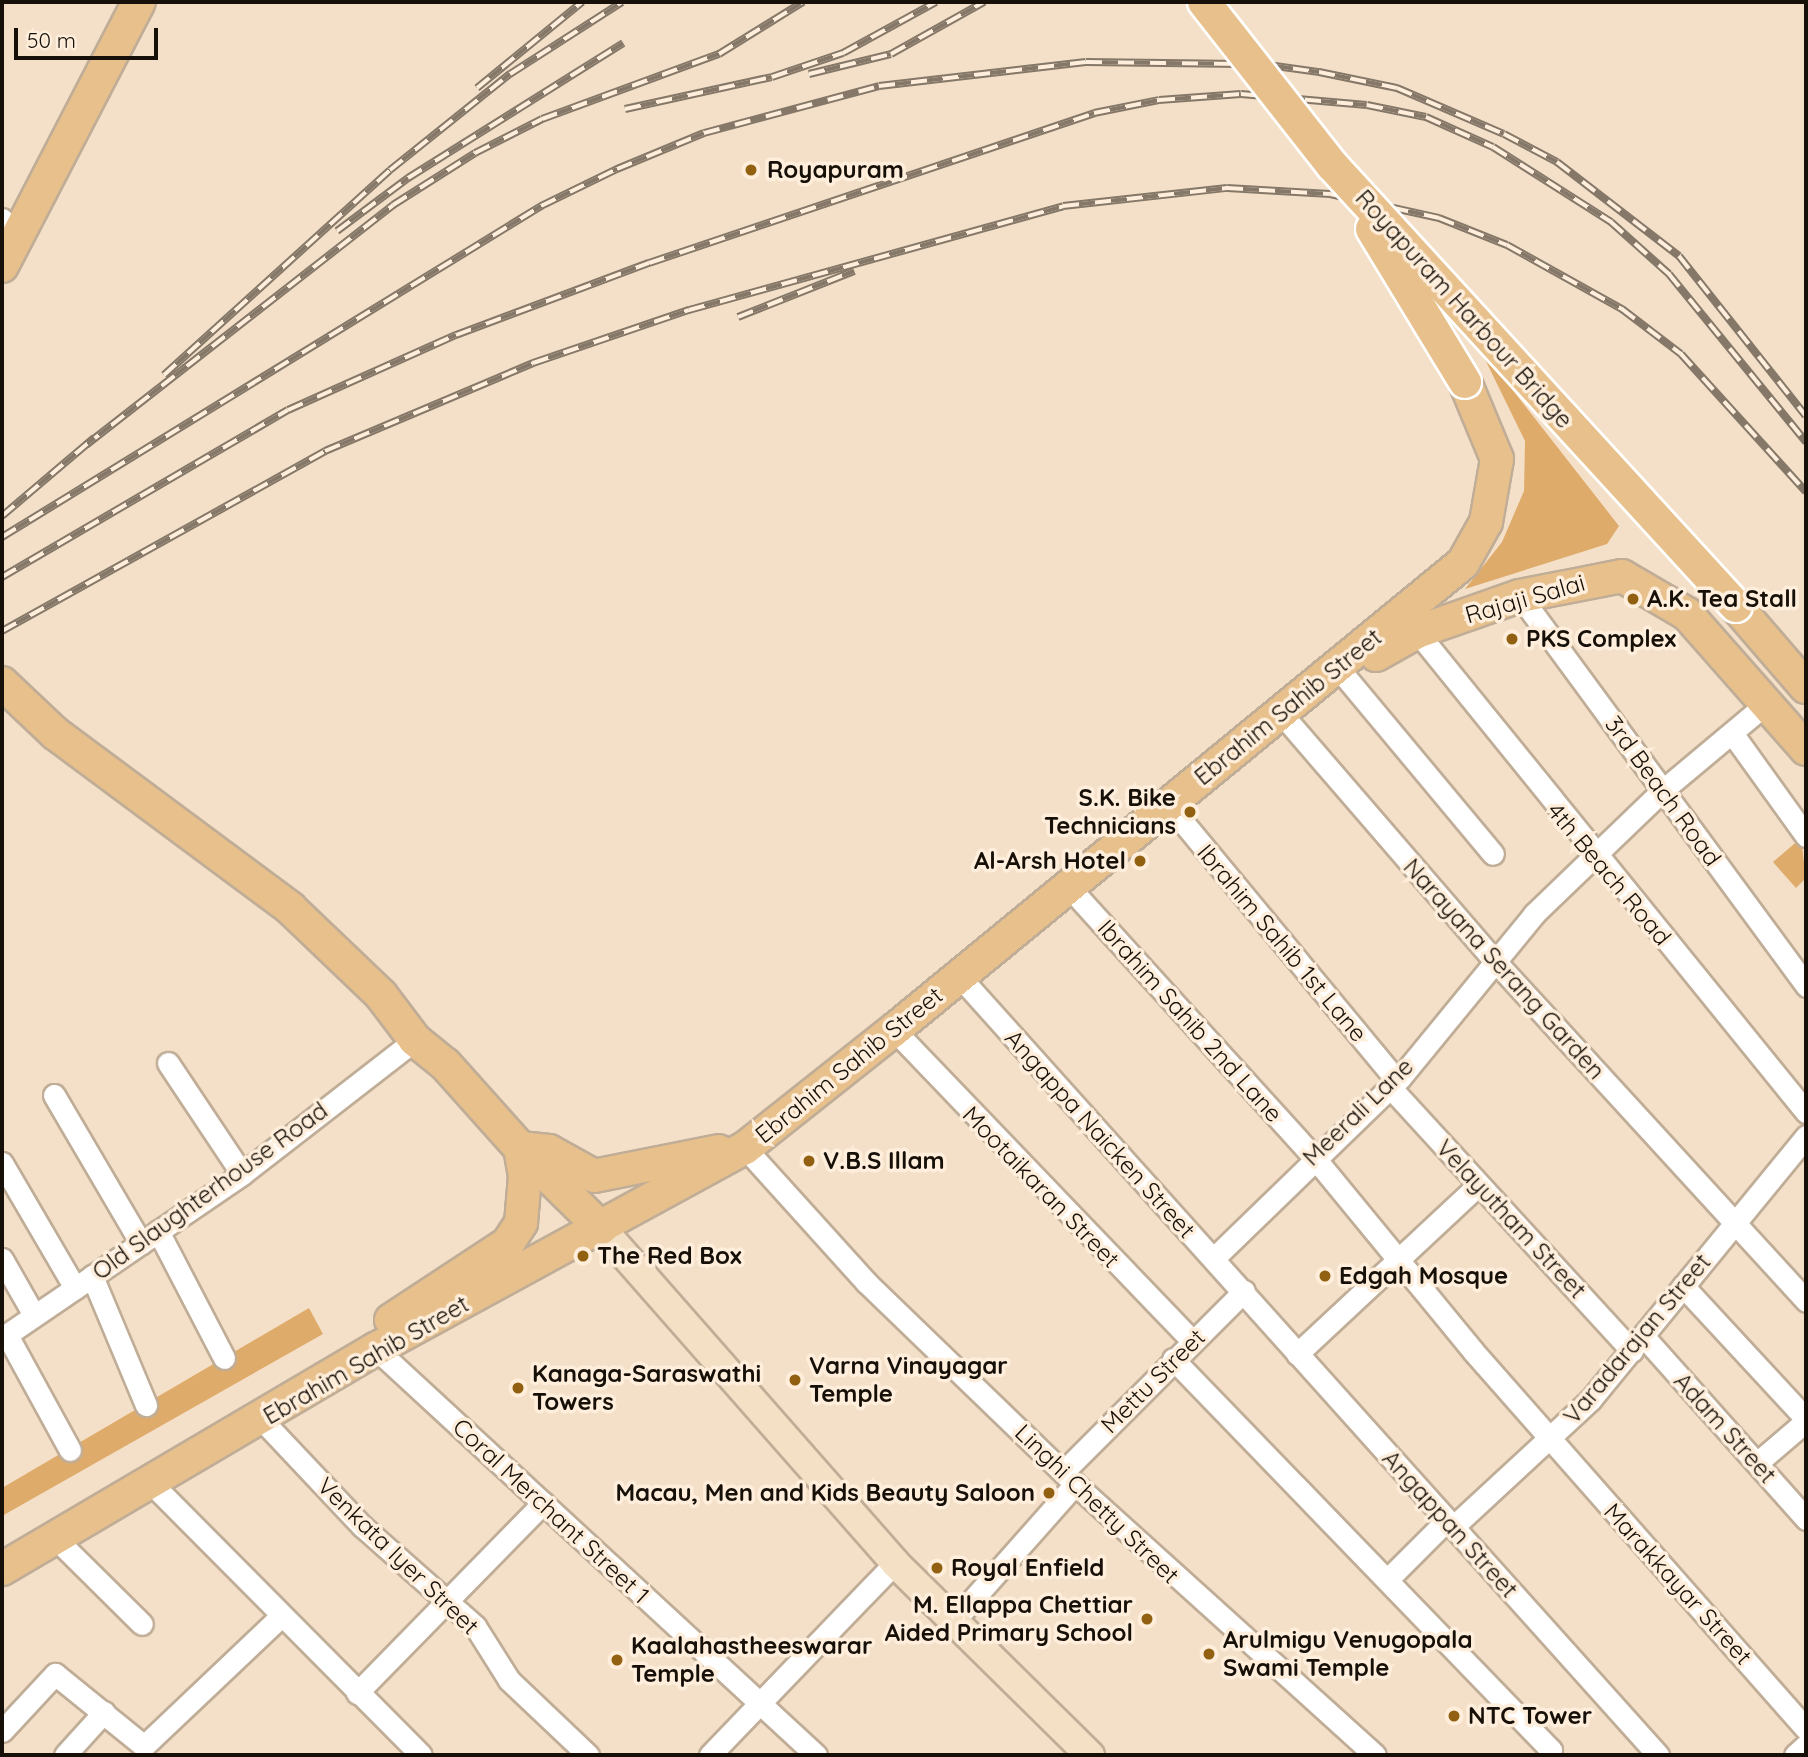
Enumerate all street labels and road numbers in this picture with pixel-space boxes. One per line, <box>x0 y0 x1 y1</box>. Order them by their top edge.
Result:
street label: Royapuram Harbour Bridge <box>1349 184 1579 434</box>
street label: Rajaji Salai <box>1462 568 1588 630</box>
street label: Ebrahim Sahib Street <box>1189 623 1387 791</box>
street label: 3rd Beach Road <box>1599 710 1727 872</box>
street label: 4th Beach Road <box>1541 797 1677 951</box>
street label: Ibrahim Sahib 1st Lane <box>1191 838 1373 1048</box>
street label: Narayana Serang Garden <box>1397 853 1611 1085</box>
street label: Ibrahim Sahib 2nd Lane <box>1092 914 1288 1128</box>
street label: Ebrahim Sahib Street <box>750 981 948 1149</box>
street label: Angappa Naicken Street <box>999 1024 1201 1244</box>
street label: Meerali Lane <box>1297 1052 1419 1172</box>
street label: Old Slaughterhouse Road <box>87 1096 333 1286</box>
street label: Mootaikaran Street <box>957 1100 1125 1274</box>
street label: Velayutham Street <box>1430 1134 1592 1304</box>
street label: Varadarajan Street <box>1557 1248 1717 1430</box>
street label: Ebrahim Sahib Street <box>258 1289 474 1431</box>
street label: Mettu Street <box>1095 1323 1211 1439</box>
street label: Adam Street <box>1668 1367 1782 1489</box>
street label: Coral Merchant Street 1 <box>447 1412 655 1610</box>
street label: Linghi Chetty Street <box>1009 1418 1185 1590</box>
street label: Angappan Street <box>1376 1444 1524 1604</box>
street label: Venkata Iyer Street <box>311 1471 485 1641</box>
street label: Marakkayar Street <box>1598 1497 1758 1671</box>

